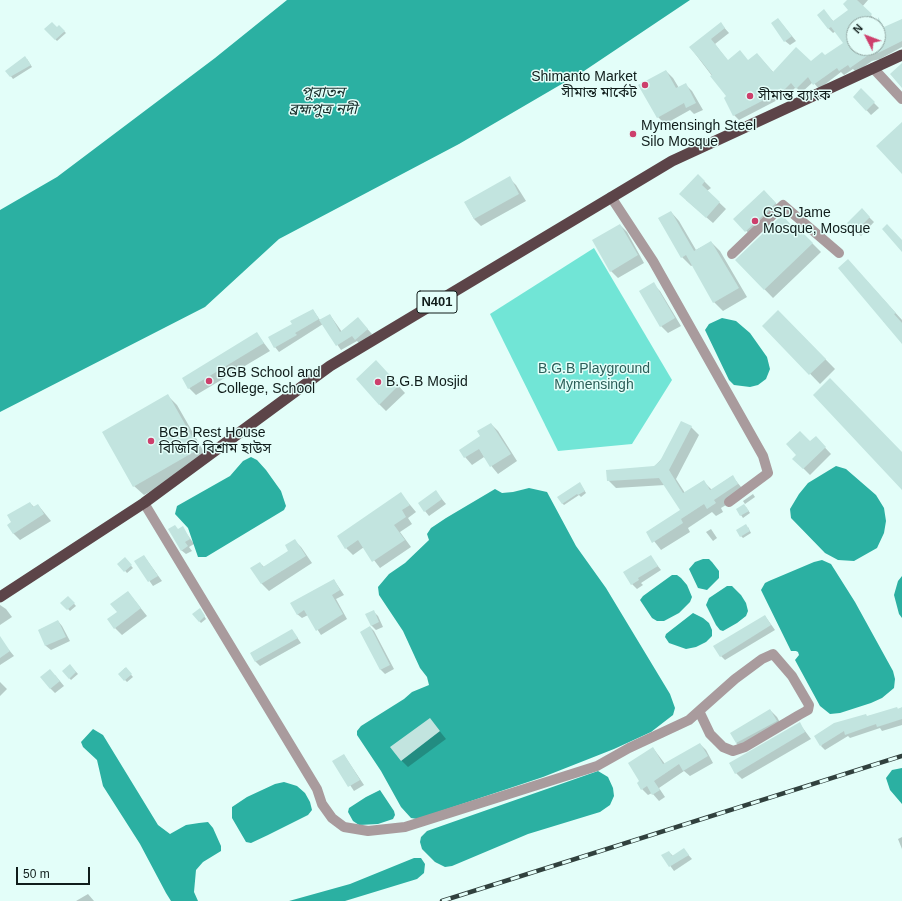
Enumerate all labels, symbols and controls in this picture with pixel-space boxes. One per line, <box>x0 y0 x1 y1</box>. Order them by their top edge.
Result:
north arrow <box>846 16 886 56</box>
text: N <box>851 22 865 36</box>
place label: Shimanto Market সীমান্ত মার্কেট <box>531 69 637 102</box>
marker: Shimanto Market সীমান্ত মার্কেট <box>640 80 650 90</box>
water label: পুরাতন ব্রহ্মপুত্র নদী <box>289 84 357 119</box>
place label: সীমান্ত ব্যাংক <box>758 88 830 104</box>
marker: সীমান্ত ব্যাংক <box>745 91 755 101</box>
place label: Mymensingh Steel Silo Mosque <box>641 118 756 150</box>
marker: Mymensingh Steel Silo Mosque <box>628 129 638 139</box>
place label: CSD Jame Mosque, Mosque <box>763 205 870 238</box>
marker: CSD Jame Mosque, Mosque <box>750 216 760 226</box>
road number: N401 <box>417 291 457 313</box>
park label: B.G.B Playground Mymensingh <box>538 361 650 394</box>
place label: BGB School and College, School <box>217 365 321 398</box>
place label: B.G.B Mosjid <box>386 374 468 390</box>
marker: BGB School and College, School <box>204 376 214 386</box>
marker: B.G.B Mosjid <box>373 377 383 387</box>
place label: BGB Rest House বিজিবি বিশ্রাম হাউস <box>159 425 271 458</box>
marker: BGB Rest House বিজিবি বিশ্রাম হাউস <box>146 436 156 446</box>
scale bar <box>18 859 92 885</box>
text: 50 m <box>23 867 50 881</box>

